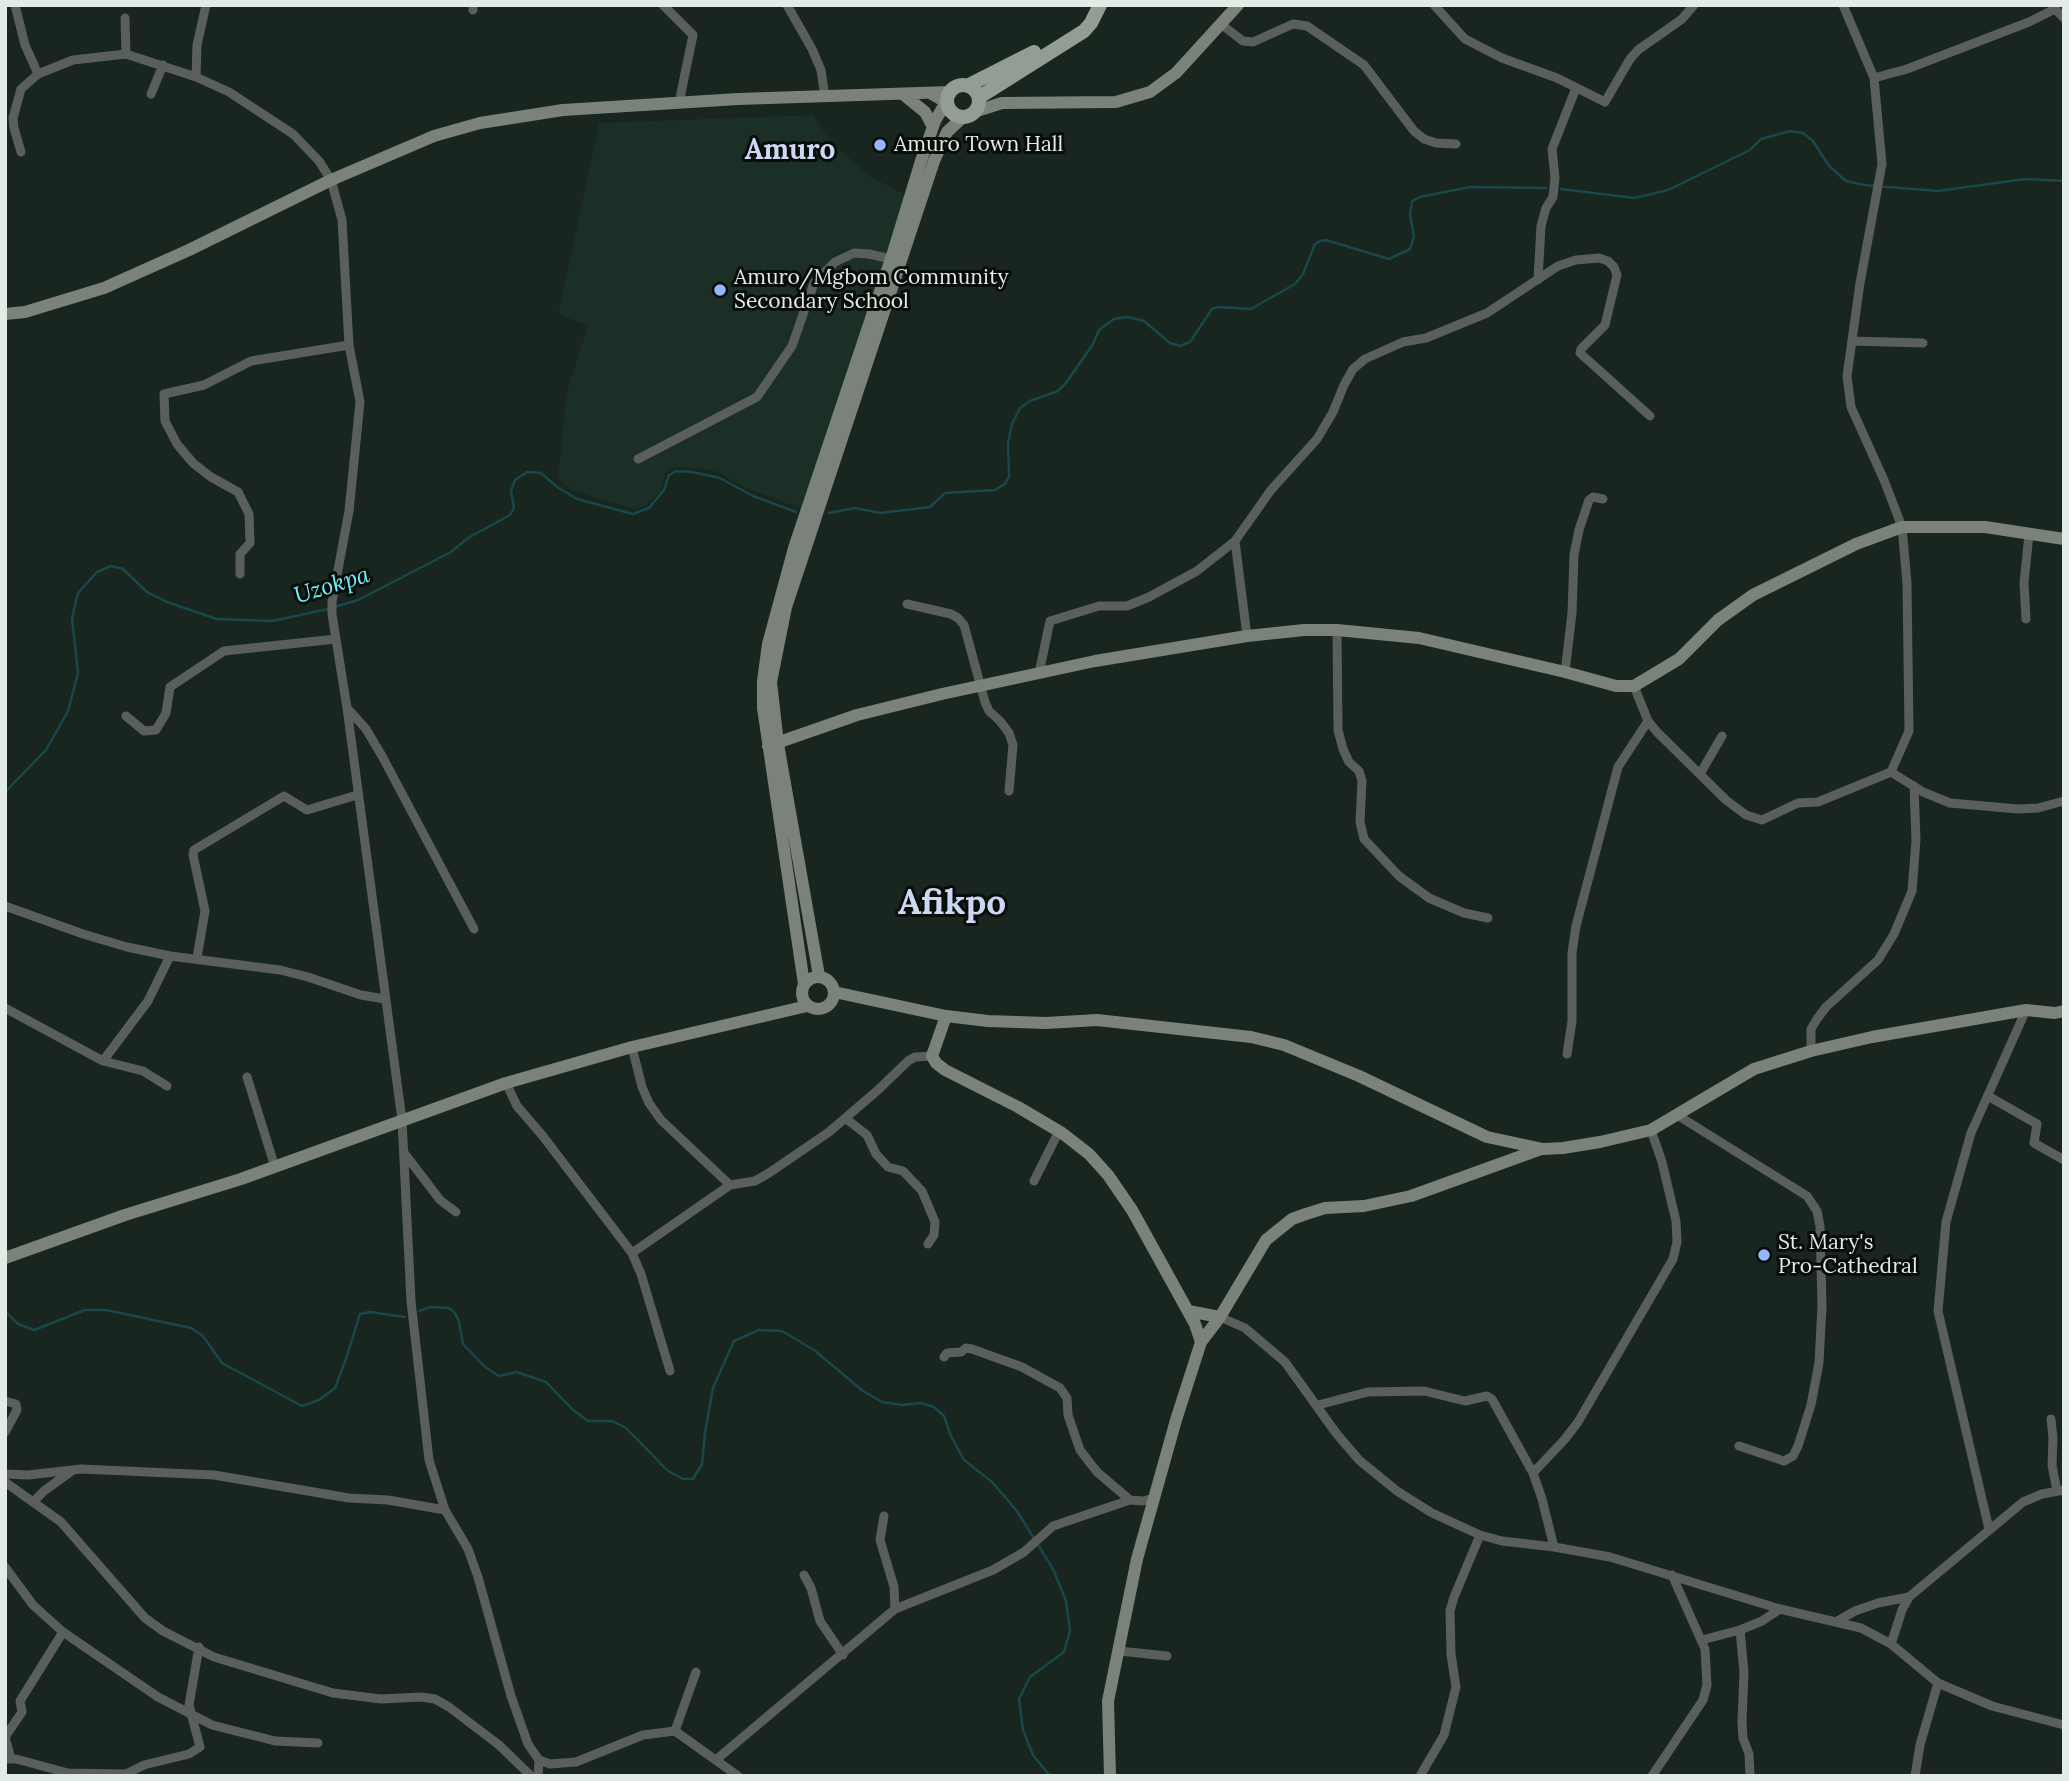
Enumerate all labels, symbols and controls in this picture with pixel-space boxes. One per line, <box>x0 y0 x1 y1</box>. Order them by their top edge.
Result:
place label: Amuro Town Hall <box>894 132 1063 158</box>
district label: Amuro <box>745 134 835 168</box>
marker: Amuro Town Hall <box>872 137 888 153</box>
place label: Amuro/Mgbom Community Secondary School <box>734 265 1009 315</box>
marker: Amuro/Mgbom Community Secondary School <box>712 282 728 298</box>
water label: Uzokpa <box>291 562 373 610</box>
district label: Afikpo <box>898 883 1006 925</box>
place label: St. Mary's Pro-Cathedral <box>1778 1230 1918 1280</box>
marker: St. Mary's Pro-Cathedral <box>1756 1247 1772 1263</box>

